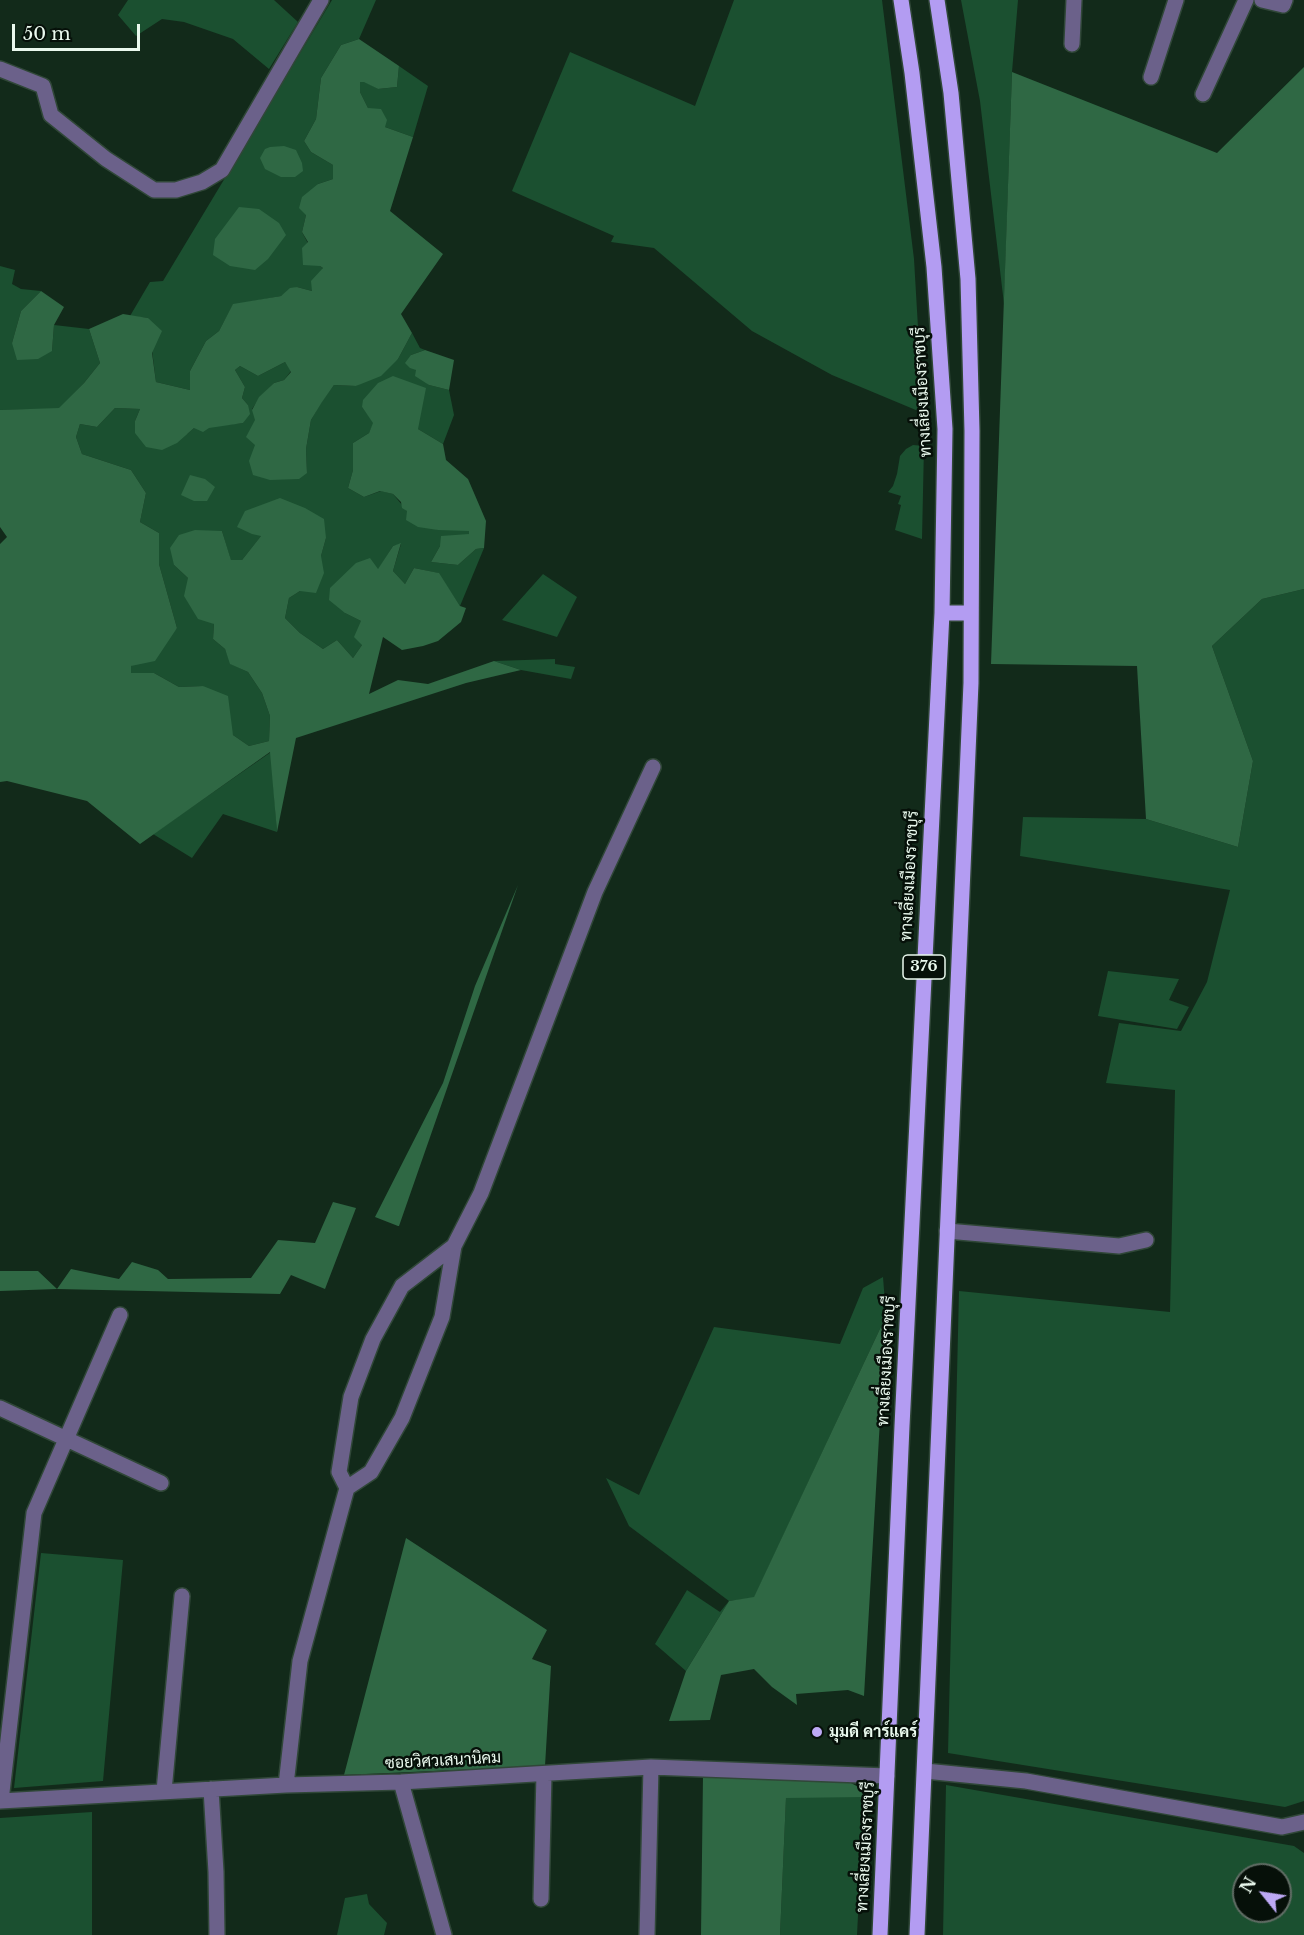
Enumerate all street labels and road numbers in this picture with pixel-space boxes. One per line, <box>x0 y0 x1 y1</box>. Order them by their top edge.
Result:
street label: ทางเลี่ยงเมืองราชบุรี <box>910 326 936 458</box>
street label: ทางเลี่ยงเมืองราชบุรี <box>897 810 923 942</box>
road number: 376 <box>903 955 945 979</box>
street label: ทางเลี่ยงเมืองราชบุรี <box>874 1295 900 1427</box>
street label: ซอยวิศวเสนานิคม <box>384 1748 502 1774</box>
street label: ทางเลี่ยงเมืองราชบุรี <box>853 1781 879 1913</box>

